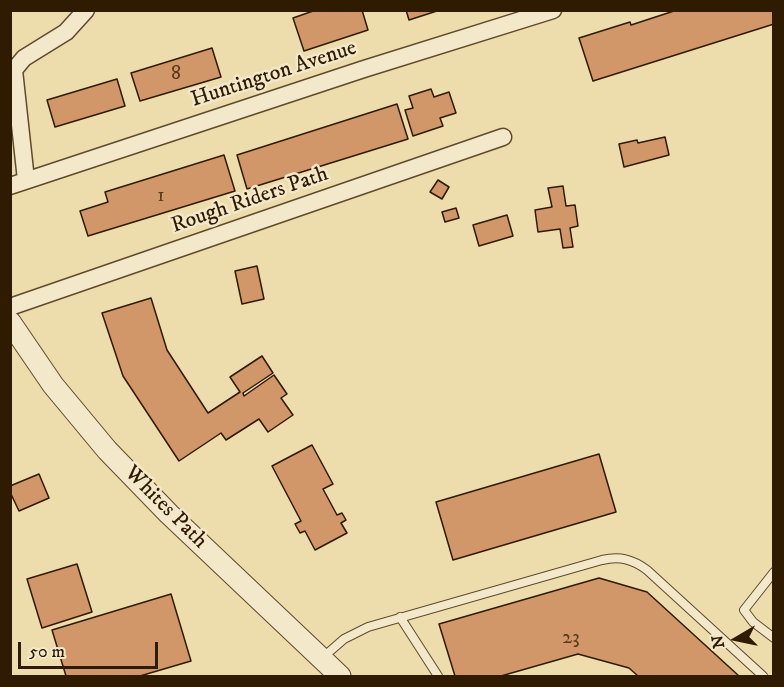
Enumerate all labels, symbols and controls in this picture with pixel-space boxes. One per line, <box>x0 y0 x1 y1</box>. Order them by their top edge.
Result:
street label: Huntington Avenue <box>188 36 360 114</box>
house number: 8 <box>171 63 181 87</box>
street label: Rough Riders Path <box>168 162 332 240</box>
house number: 1 <box>157 185 165 209</box>
street label: Whites Path <box>118 461 212 555</box>
north arrow <box>706 609 766 669</box>
house number: 23 <box>562 627 580 651</box>
scale bar <box>21 630 160 668</box>
text: N <box>707 634 729 650</box>
text: 50 m <box>29 641 65 663</box>

